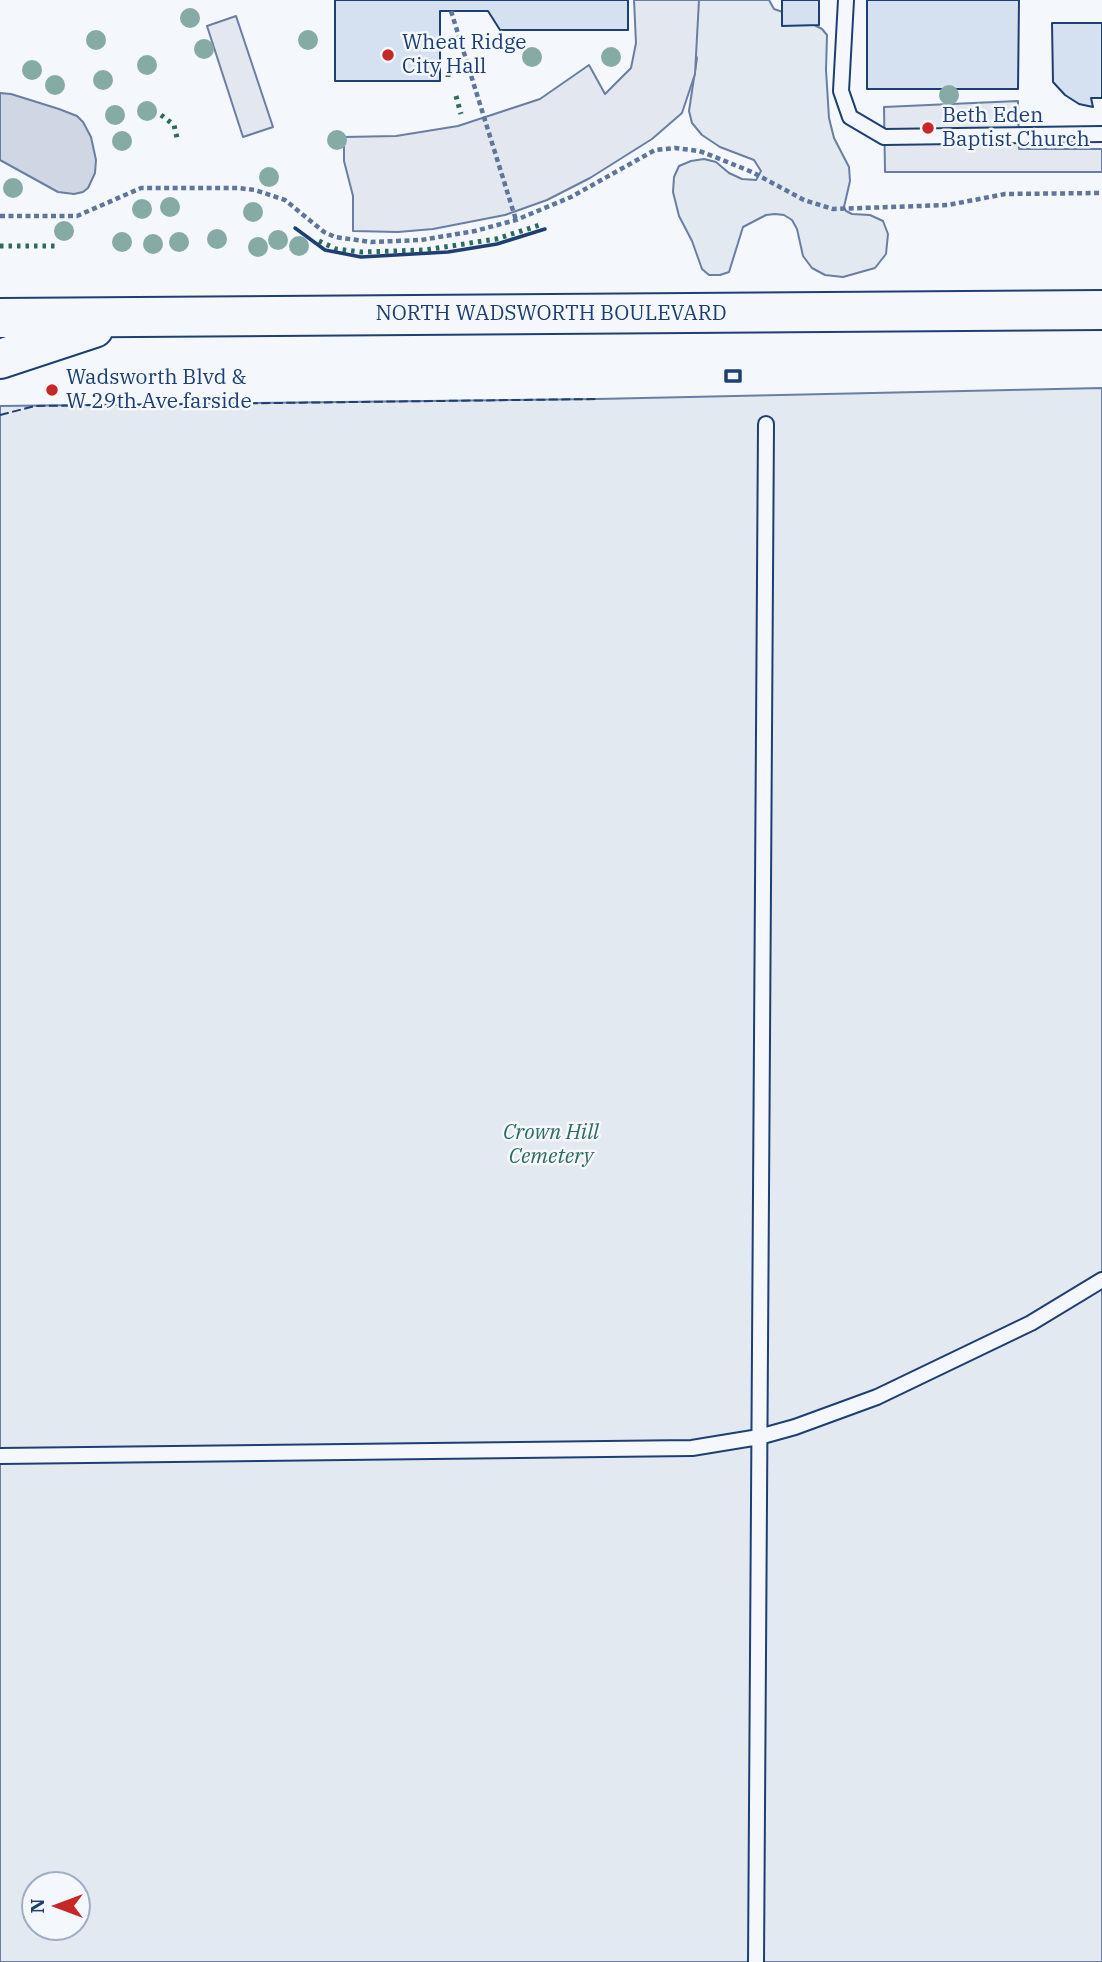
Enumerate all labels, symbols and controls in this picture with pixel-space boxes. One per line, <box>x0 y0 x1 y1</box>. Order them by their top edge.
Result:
place label: Wheat Ridge City Hall <box>402 30 526 80</box>
marker: Wheat Ridge City Hall <box>380 47 396 63</box>
place label: Beth Eden Baptist Church <box>942 103 1090 153</box>
marker: Beth Eden Baptist Church <box>920 120 936 136</box>
street label: NORTH WADSWORTH BOULEVARD <box>375 301 727 327</box>
place label: Wadsworth Blvd & W 29th Ave farside <box>66 365 252 415</box>
marker: Wadsworth Blvd & W 29th Ave farside <box>44 382 60 398</box>
park label: Crown Hill Cemetery <box>503 1120 599 1170</box>
north arrow <box>21 1871 91 1941</box>
text: N <box>25 1898 49 1914</box>

